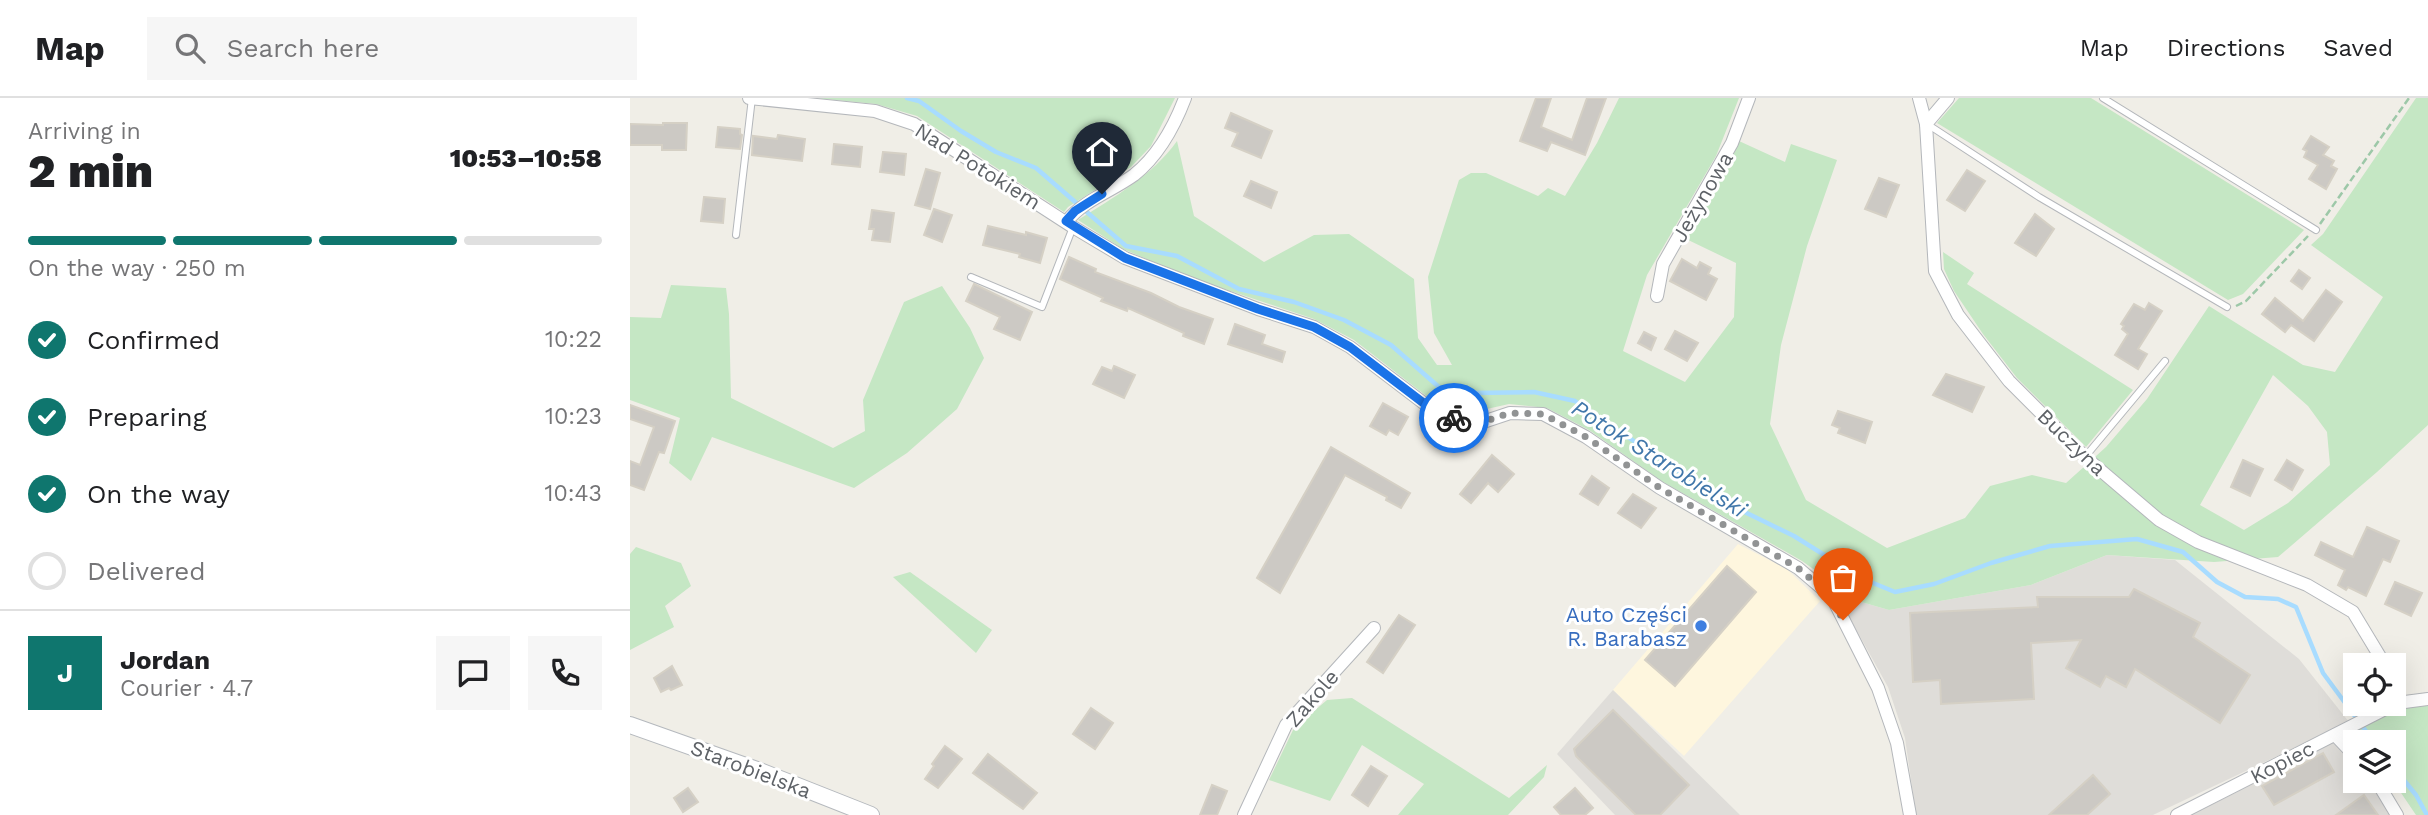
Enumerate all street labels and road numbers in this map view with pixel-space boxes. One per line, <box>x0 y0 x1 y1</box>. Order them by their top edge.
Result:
street label: Nad Potokiem <box>911 117 1045 215</box>
street label: Jeżynowa <box>1666 147 1738 247</box>
street label: Buczyna <box>2033 403 2111 481</box>
street label: Zakole <box>1280 664 1344 732</box>
street label: Starobielska <box>687 735 815 803</box>
street label: Kopiec <box>2246 735 2318 789</box>

